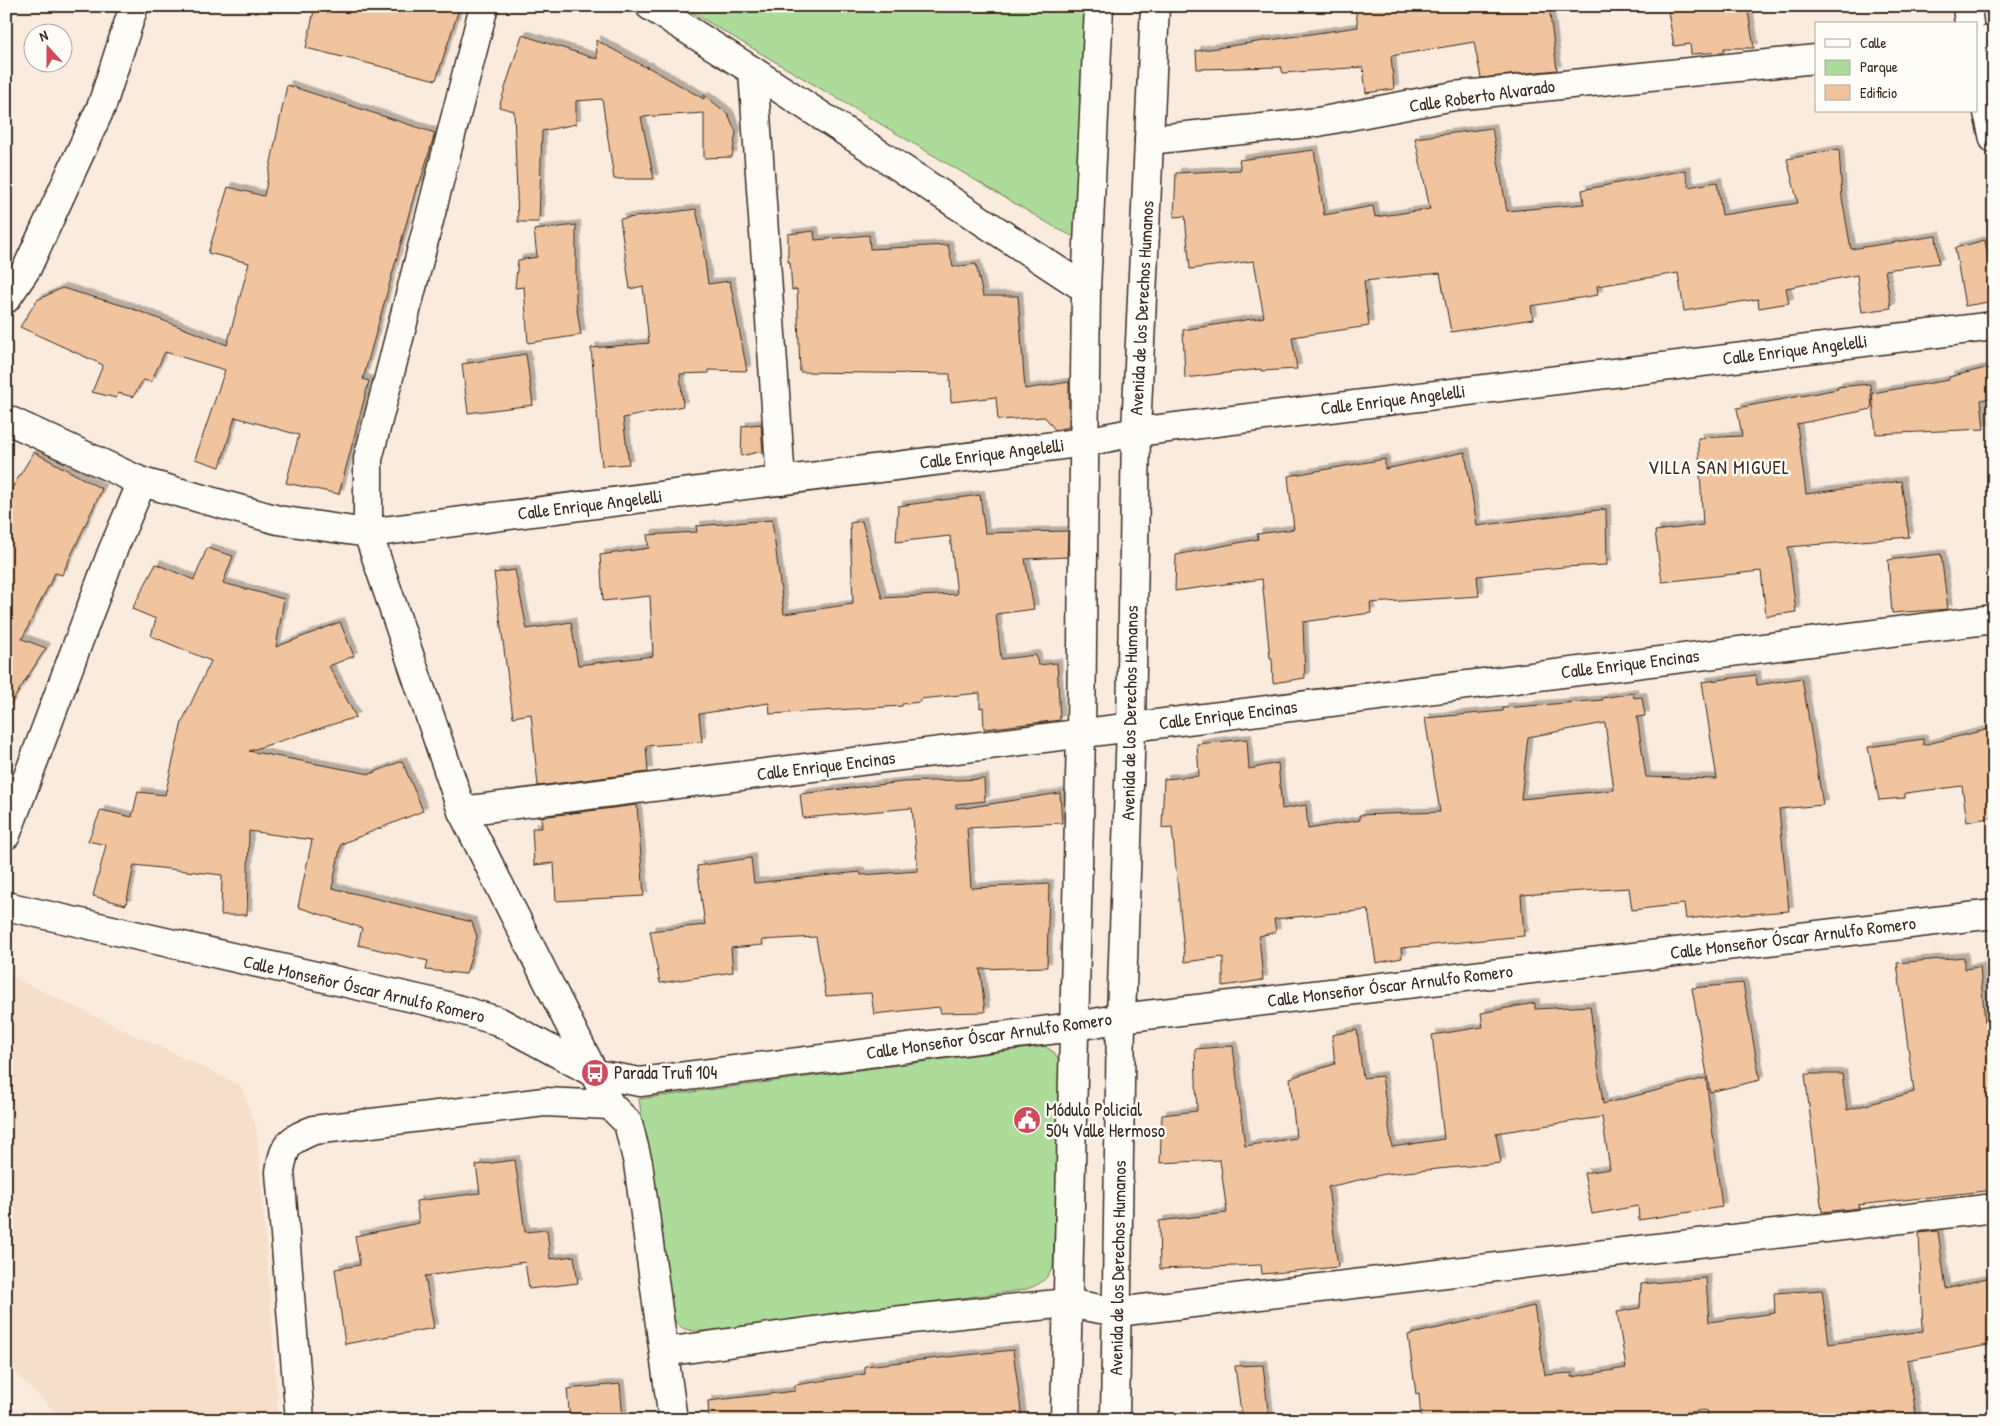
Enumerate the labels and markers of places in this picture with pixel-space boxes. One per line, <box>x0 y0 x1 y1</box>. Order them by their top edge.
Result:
bus stop icon: Parada Trufi 104 <box>580 1058 610 1088</box>
place label: Parada Trufi 104 <box>614 1060 717 1085</box>
place label: Módulo Policial 504 Valle Hermoso <box>1046 1097 1165 1143</box>
public building icon: Módulo Policial 504 Valle Hermoso <box>1012 1105 1042 1135</box>

